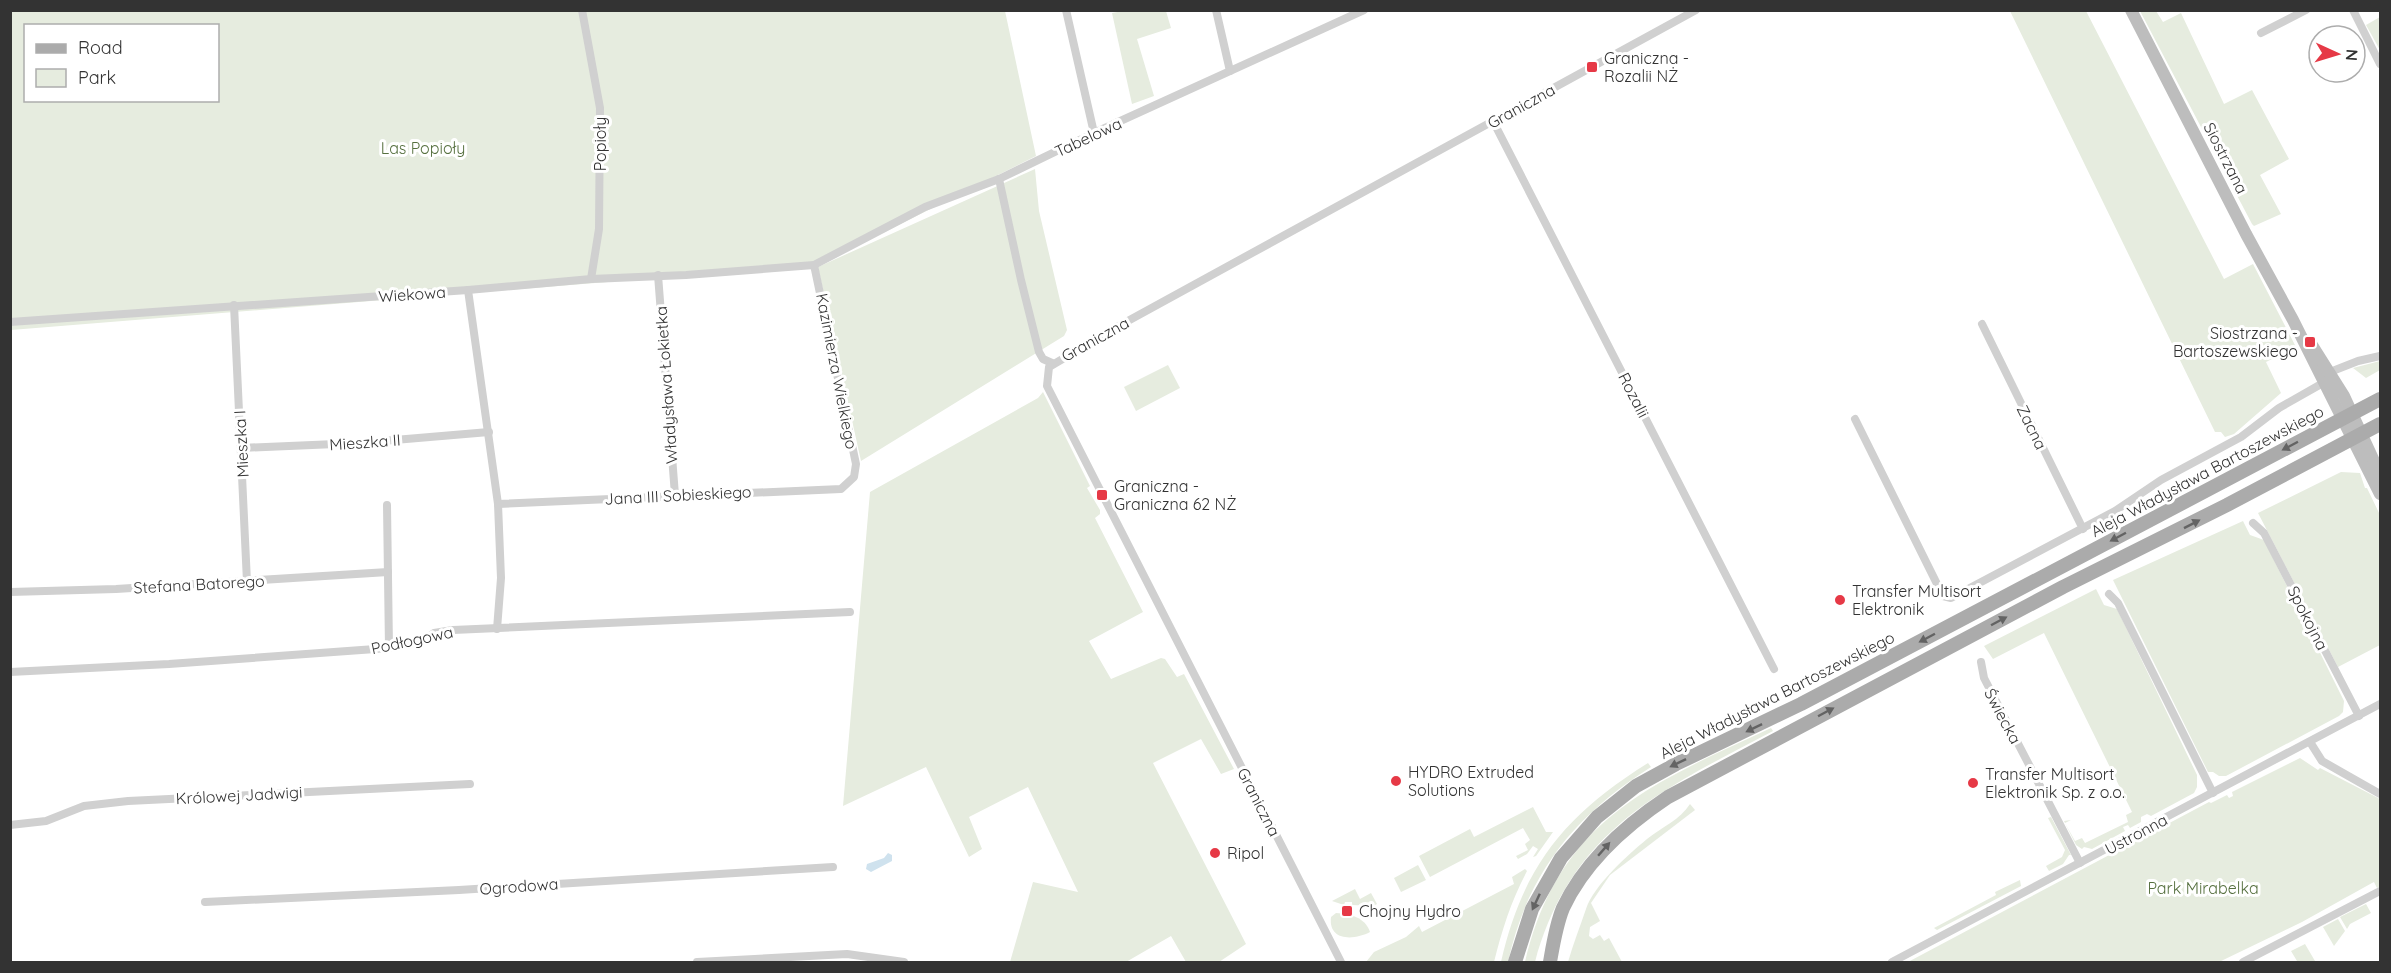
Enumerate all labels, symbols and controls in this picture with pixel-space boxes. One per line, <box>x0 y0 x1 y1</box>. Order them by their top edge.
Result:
legend <box>24 24 219 102</box>
north arrow <box>2307 24 2367 84</box>
text: Road <box>78 36 123 59</box>
place label: Graniczna - Rozalii NŻ <box>1604 48 1689 86</box>
text: N <box>2342 48 2362 62</box>
marker: Graniczna - Rozalii NŻ <box>1585 60 1599 74</box>
text: Park <box>78 66 116 89</box>
street label: Graniczna <box>1484 79 1558 133</box>
street label: Tabelowa <box>1051 113 1125 161</box>
street label: Popioły <box>590 117 610 171</box>
street label: Siostrzana <box>2200 119 2252 197</box>
park label: Las Popioły <box>381 138 465 158</box>
street label: Wiekowa <box>378 282 446 306</box>
street label: Kazimierza Wielkiego <box>812 291 862 451</box>
street label: Władysława Łokietka <box>651 305 681 465</box>
street label: Graniczna <box>1058 312 1132 366</box>
place label: Siostrzana - Bartoszewskiego <box>2173 323 2298 361</box>
marker: Siostrzana - Bartoszewskiego <box>2303 335 2317 349</box>
street label: Rozalii <box>1614 369 1654 421</box>
street label: Zacna <box>2013 401 2051 453</box>
street label: Aleja Władysława Bartoszewskiego <box>2087 401 2327 541</box>
street label: Mieszka I <box>229 410 253 478</box>
street label: Mieszka II <box>329 430 401 454</box>
one-way arrow <box>2281 441 2298 451</box>
place label: Graniczna - Graniczna 62 NŻ <box>1114 476 1237 514</box>
street label: Jana III Sobieskiego <box>604 481 752 509</box>
marker: Graniczna - Graniczna 62 NŻ <box>1095 488 1109 502</box>
one-way arrow <box>2183 519 2200 529</box>
one-way arrow <box>2109 532 2126 542</box>
street label: Stefana Batorego <box>133 571 265 597</box>
place label: Transfer Multisort Elektronik <box>1852 581 1981 619</box>
street label: Spokojna <box>2283 582 2333 654</box>
marker: Transfer Multisort Elektronik <box>1833 593 1847 607</box>
one-way arrow <box>1990 616 2007 626</box>
street label: Podłogowa <box>369 622 455 658</box>
street label: Aleja Władysława Bartoszewskiego <box>1656 627 1898 763</box>
one-way arrow <box>1918 633 1935 643</box>
street label: Świecka <box>1980 685 2026 747</box>
one-way arrow <box>1818 707 1835 717</box>
one-way arrow <box>1745 723 1762 732</box>
one-way arrow <box>1670 758 1687 767</box>
place label: HYDRO Extruded Solutions <box>1408 762 1534 800</box>
street label: Graniczna <box>1233 764 1285 840</box>
place label: Transfer Multisort Elektronik Sp. z o.o. <box>1985 764 2125 802</box>
marker: HYDRO Extruded Solutions <box>1389 774 1403 788</box>
marker: Transfer Multisort Elektronik Sp. z o.o. <box>1966 776 1980 790</box>
street label: Królowej Jadwigi <box>175 782 303 808</box>
street label: Ustronna <box>2101 809 2171 859</box>
one-way arrow <box>1597 842 1610 857</box>
place label: Ripol <box>1227 843 1264 863</box>
marker: Ripol <box>1208 846 1222 860</box>
street label: Ogrodowa <box>479 873 559 899</box>
park label: Park Mirabelka <box>2147 878 2259 898</box>
one-way arrow <box>1531 893 1540 910</box>
place label: Chojny Hydro <box>1359 901 1461 921</box>
marker: Chojny Hydro <box>1340 904 1354 918</box>

